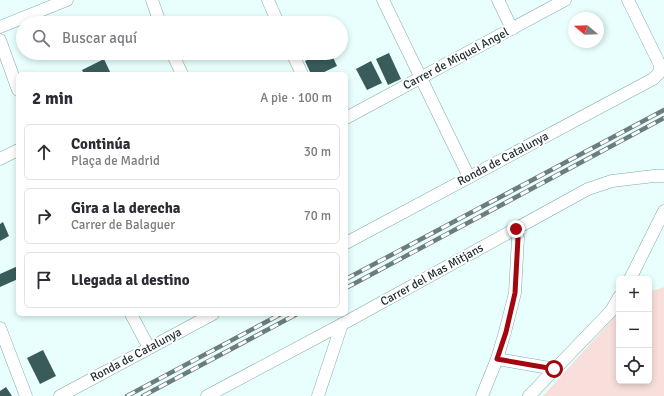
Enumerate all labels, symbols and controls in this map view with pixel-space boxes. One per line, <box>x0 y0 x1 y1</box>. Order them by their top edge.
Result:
north arrow <box>568 12 604 48</box>
search box <box>16 16 348 60</box>
street label: Carrer de Miquel Angel <box>401 25 512 93</box>
icon: search <box>30 27 52 49</box>
text: Buscar aquí <box>62 29 137 47</box>
text: 2 min <box>32 88 73 109</box>
text: A pie · 100 m <box>260 90 332 106</box>
street label: Ronda de Catalunya <box>455 129 551 189</box>
text: Continúa <box>71 135 130 153</box>
icon: ahead <box>33 141 55 163</box>
text: 30 m <box>304 144 331 160</box>
text: Plaça de Madrid <box>71 153 160 169</box>
text: Gira a la derecha <box>71 199 181 217</box>
icon: right <box>33 205 55 227</box>
text: 70 m <box>304 208 331 224</box>
text: Carrer de Balaguer <box>71 217 175 233</box>
route end <box>507 220 525 238</box>
street label: Carrer del Mas Mitjans <box>378 240 486 310</box>
icon: arrive <box>33 269 55 291</box>
text: Llegada al destino <box>71 271 190 289</box>
map controls <box>616 276 652 384</box>
button: + <box>616 276 652 312</box>
button: − <box>616 312 652 348</box>
street label: Ronda de Catalunya <box>88 325 184 385</box>
button: locate <box>616 348 652 384</box>
route start <box>545 360 563 378</box>

